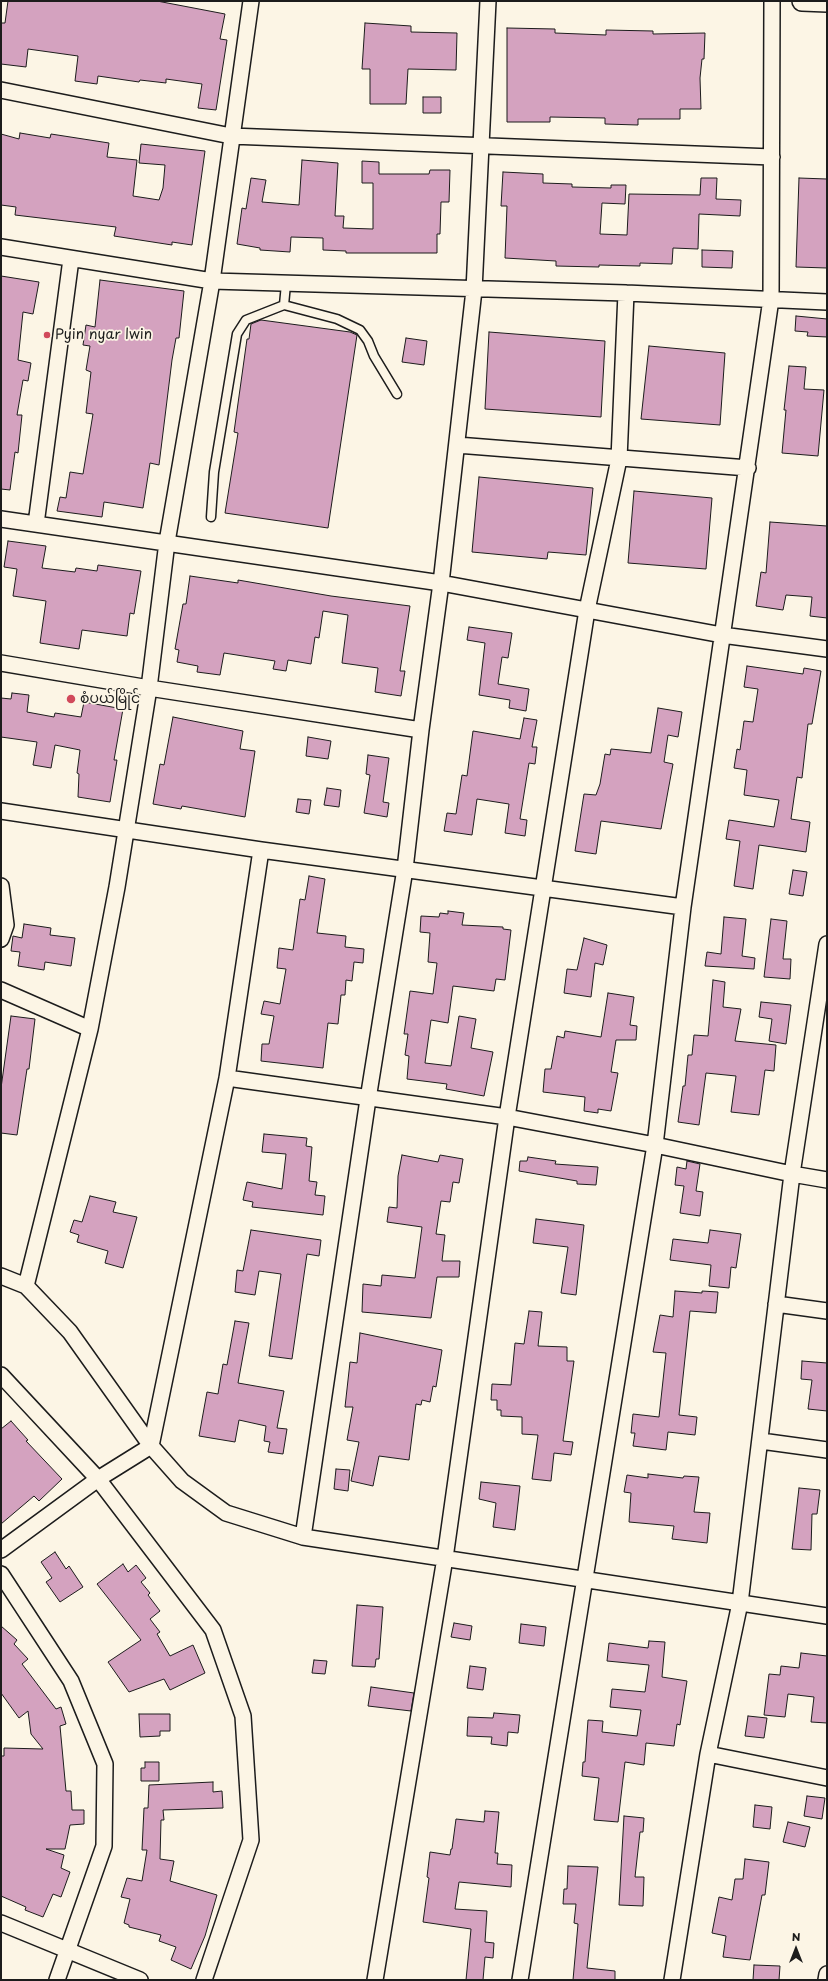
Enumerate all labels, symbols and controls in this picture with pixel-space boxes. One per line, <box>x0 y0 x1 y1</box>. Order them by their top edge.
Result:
place label: Pyin nyar lwin <box>55 327 152 343</box>
marker: Pyin nyar lwin <box>42 330 52 340</box>
place label: စံပယ်မြိုင် <box>80 691 140 707</box>
marker: စံပယ်မြိုင် <box>65 693 77 705</box>
text: N <box>792 1928 800 1945</box>
north arrow <box>776 1929 816 1969</box>

